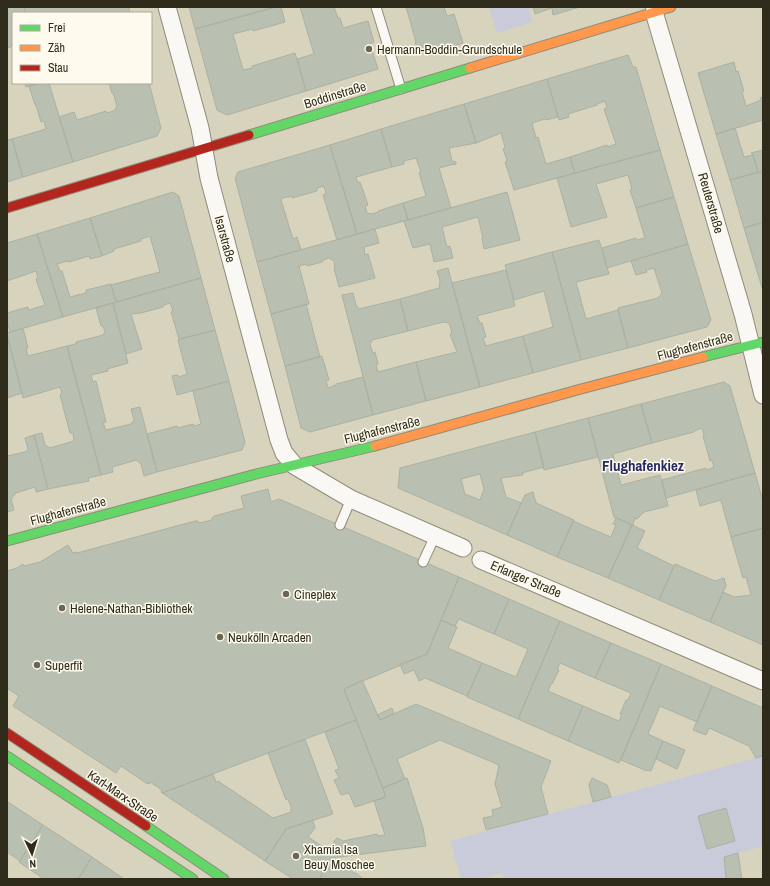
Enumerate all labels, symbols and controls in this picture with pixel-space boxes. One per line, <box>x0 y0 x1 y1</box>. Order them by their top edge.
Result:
legend <box>12 12 152 84</box>
text: Frei <box>48 20 66 36</box>
text: Zäh <box>48 40 65 56</box>
place label: Hermann-Boddin-Grundschule <box>377 41 522 58</box>
marker: Hermann-Boddin-Grundschule <box>364 44 374 54</box>
text: Stau <box>48 60 68 76</box>
street label: Boddinstraße <box>302 77 368 112</box>
street label: Reuterstraße <box>694 171 728 235</box>
street label: Isarstraße <box>211 214 239 264</box>
street label: Flughafenstraße <box>655 328 735 364</box>
street label: Flughafenstraße <box>342 412 422 448</box>
district label: Flughafenkiez <box>602 455 684 476</box>
street label: Flughafenstraße <box>28 493 108 529</box>
street label: Erlanger Straße <box>488 556 564 602</box>
place label: Cineplex <box>294 586 337 603</box>
marker: Cineplex <box>281 589 291 599</box>
place label: Helene-Nathan-Bibliothek <box>70 600 193 617</box>
marker: Helene-Nathan-Bibliothek <box>57 603 67 613</box>
place label: Neukölln Arcaden <box>228 629 312 646</box>
marker: Neukölln Arcaden <box>215 632 225 642</box>
place label: Superfit <box>45 657 82 674</box>
marker: Superfit <box>32 660 42 670</box>
street label: Karl-Marx-Straße <box>84 766 162 826</box>
north arrow <box>12 834 52 874</box>
place label: Xhamia Isa Beuy Moschee <box>304 841 375 873</box>
marker: Xhamia Isa Beuy Moschee <box>291 851 301 861</box>
text: N <box>29 857 36 871</box>

